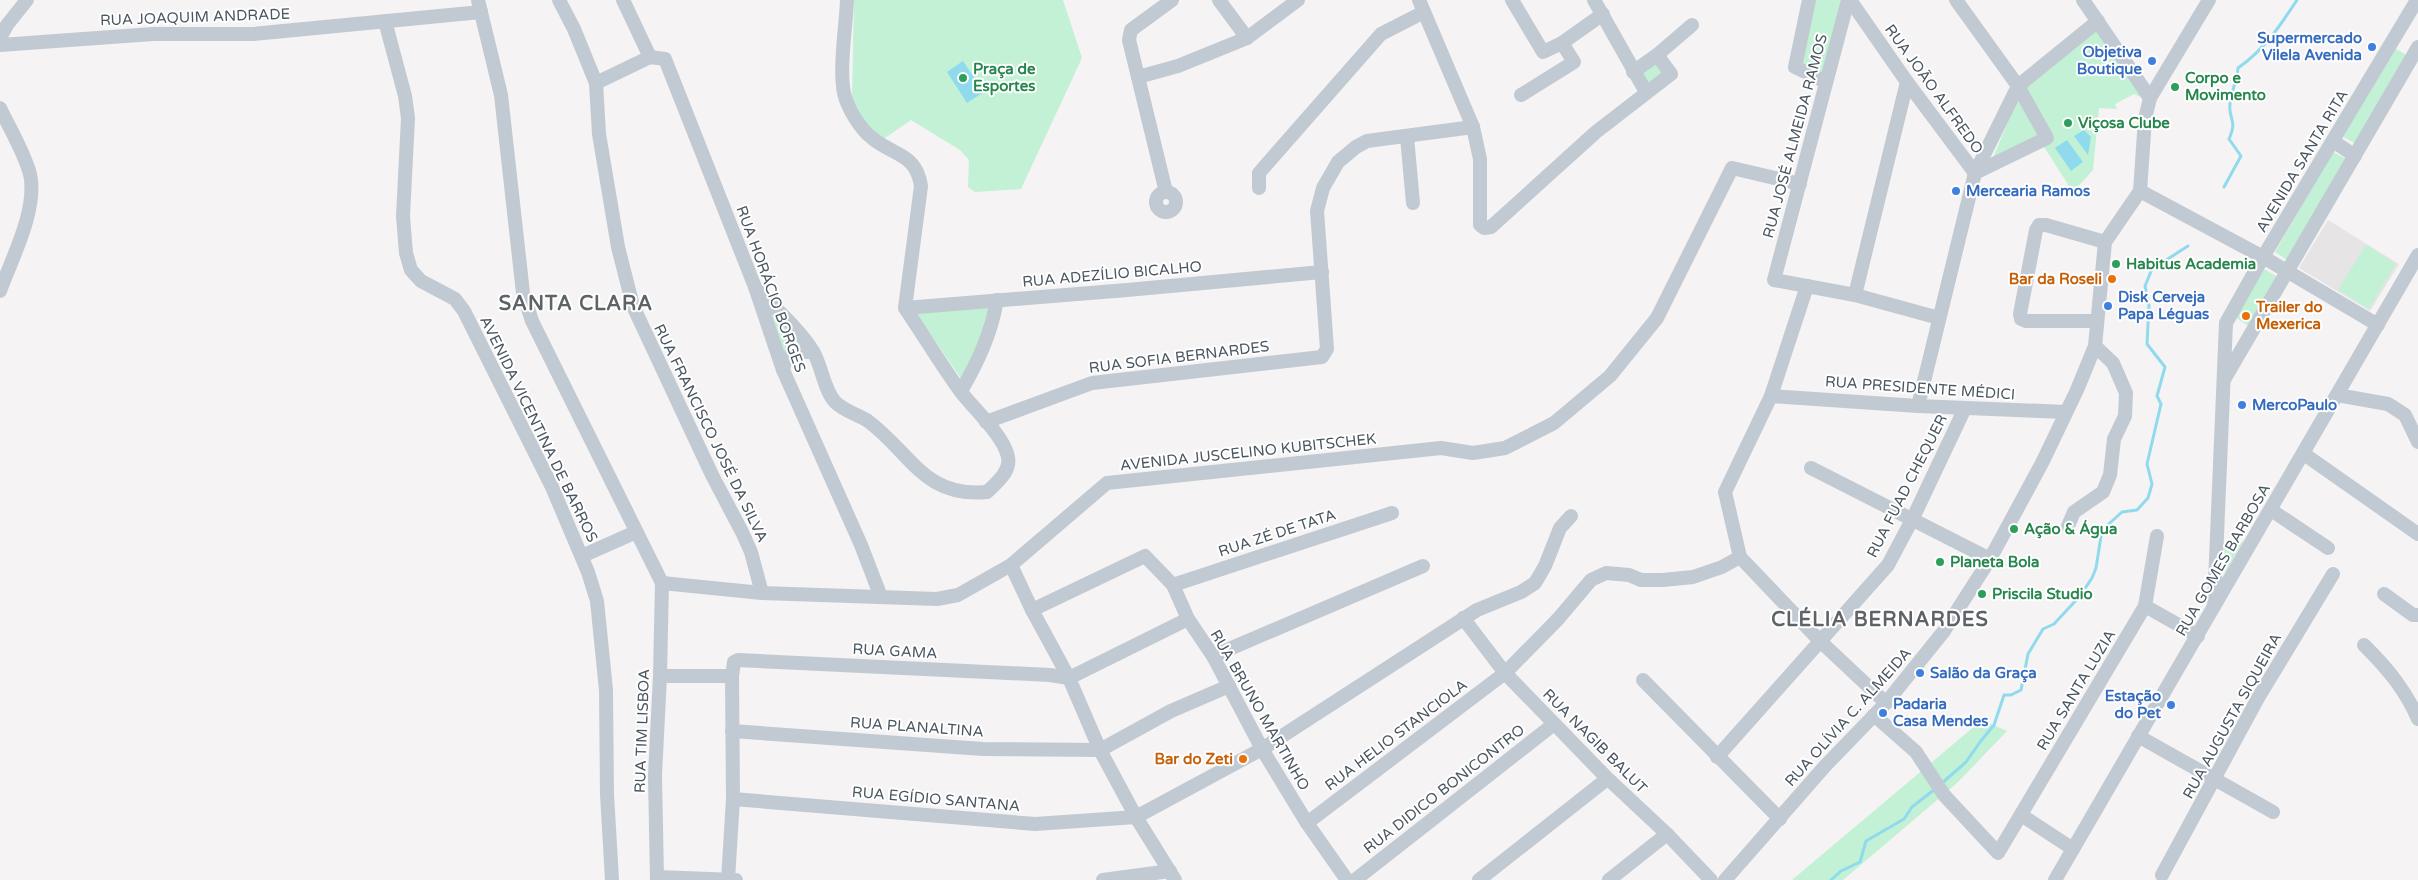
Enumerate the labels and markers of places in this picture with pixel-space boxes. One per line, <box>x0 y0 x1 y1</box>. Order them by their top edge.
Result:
place label: Supermercado Vilela Avenida <box>2257 29 2362 64</box>
marker: Supermercado Vilela Avenida <box>2366 41 2378 53</box>
place label: Objetiva Boutique <box>2077 43 2142 79</box>
marker: Objetiva Boutique <box>2146 55 2158 67</box>
place label: Praça de Esportes <box>973 60 1036 96</box>
place label: Corpo e Movimento <box>2185 69 2266 104</box>
marker: Praça de Esportes <box>957 72 969 84</box>
marker: Corpo e Movimento <box>2169 81 2181 93</box>
place label: Viçosa Clube <box>2078 114 2170 133</box>
marker: Viçosa Clube <box>2062 117 2074 129</box>
place label: Mercearia Ramos <box>1966 182 2090 200</box>
marker: Mercearia Ramos <box>1950 185 1962 197</box>
place label: Habitus Academia <box>2126 255 2256 273</box>
marker: Habitus Academia <box>2110 258 2122 270</box>
place label: Bar da Roseli <box>2009 270 2102 288</box>
marker: Bar da Roseli <box>2106 273 2118 285</box>
place label: Disk Cerveja Papa Léguas <box>2118 288 2209 324</box>
place label: Trailer do Mexerica <box>2255 298 2323 333</box>
marker: Disk Cerveja Papa Léguas <box>2102 300 2114 312</box>
marker: Trailer do Mexerica <box>2240 310 2252 322</box>
place label: MercoPaulo <box>2252 396 2337 414</box>
marker: MercoPaulo <box>2236 399 2248 411</box>
place label: Ação & Água <box>2024 519 2117 539</box>
marker: Ação & Água <box>2008 523 2020 535</box>
place label: Planeta Bola <box>1950 553 2039 571</box>
marker: Planeta Bola <box>1934 556 1946 568</box>
place label: Priscila Studio <box>1992 585 2093 603</box>
marker: Priscila Studio <box>1976 588 1988 600</box>
place label: Salão da Graça <box>1930 664 2037 683</box>
marker: Salão da Graça <box>1914 667 1926 679</box>
place label: Estação do Pet <box>2105 687 2161 722</box>
place label: Padaria Casa Mendes <box>1893 695 1988 730</box>
marker: Estação do Pet <box>2165 699 2177 711</box>
marker: Padaria Casa Mendes <box>1877 707 1889 719</box>
place label: Bar do Zeti <box>1155 750 1233 768</box>
marker: Bar do Zeti <box>1237 753 1249 765</box>

